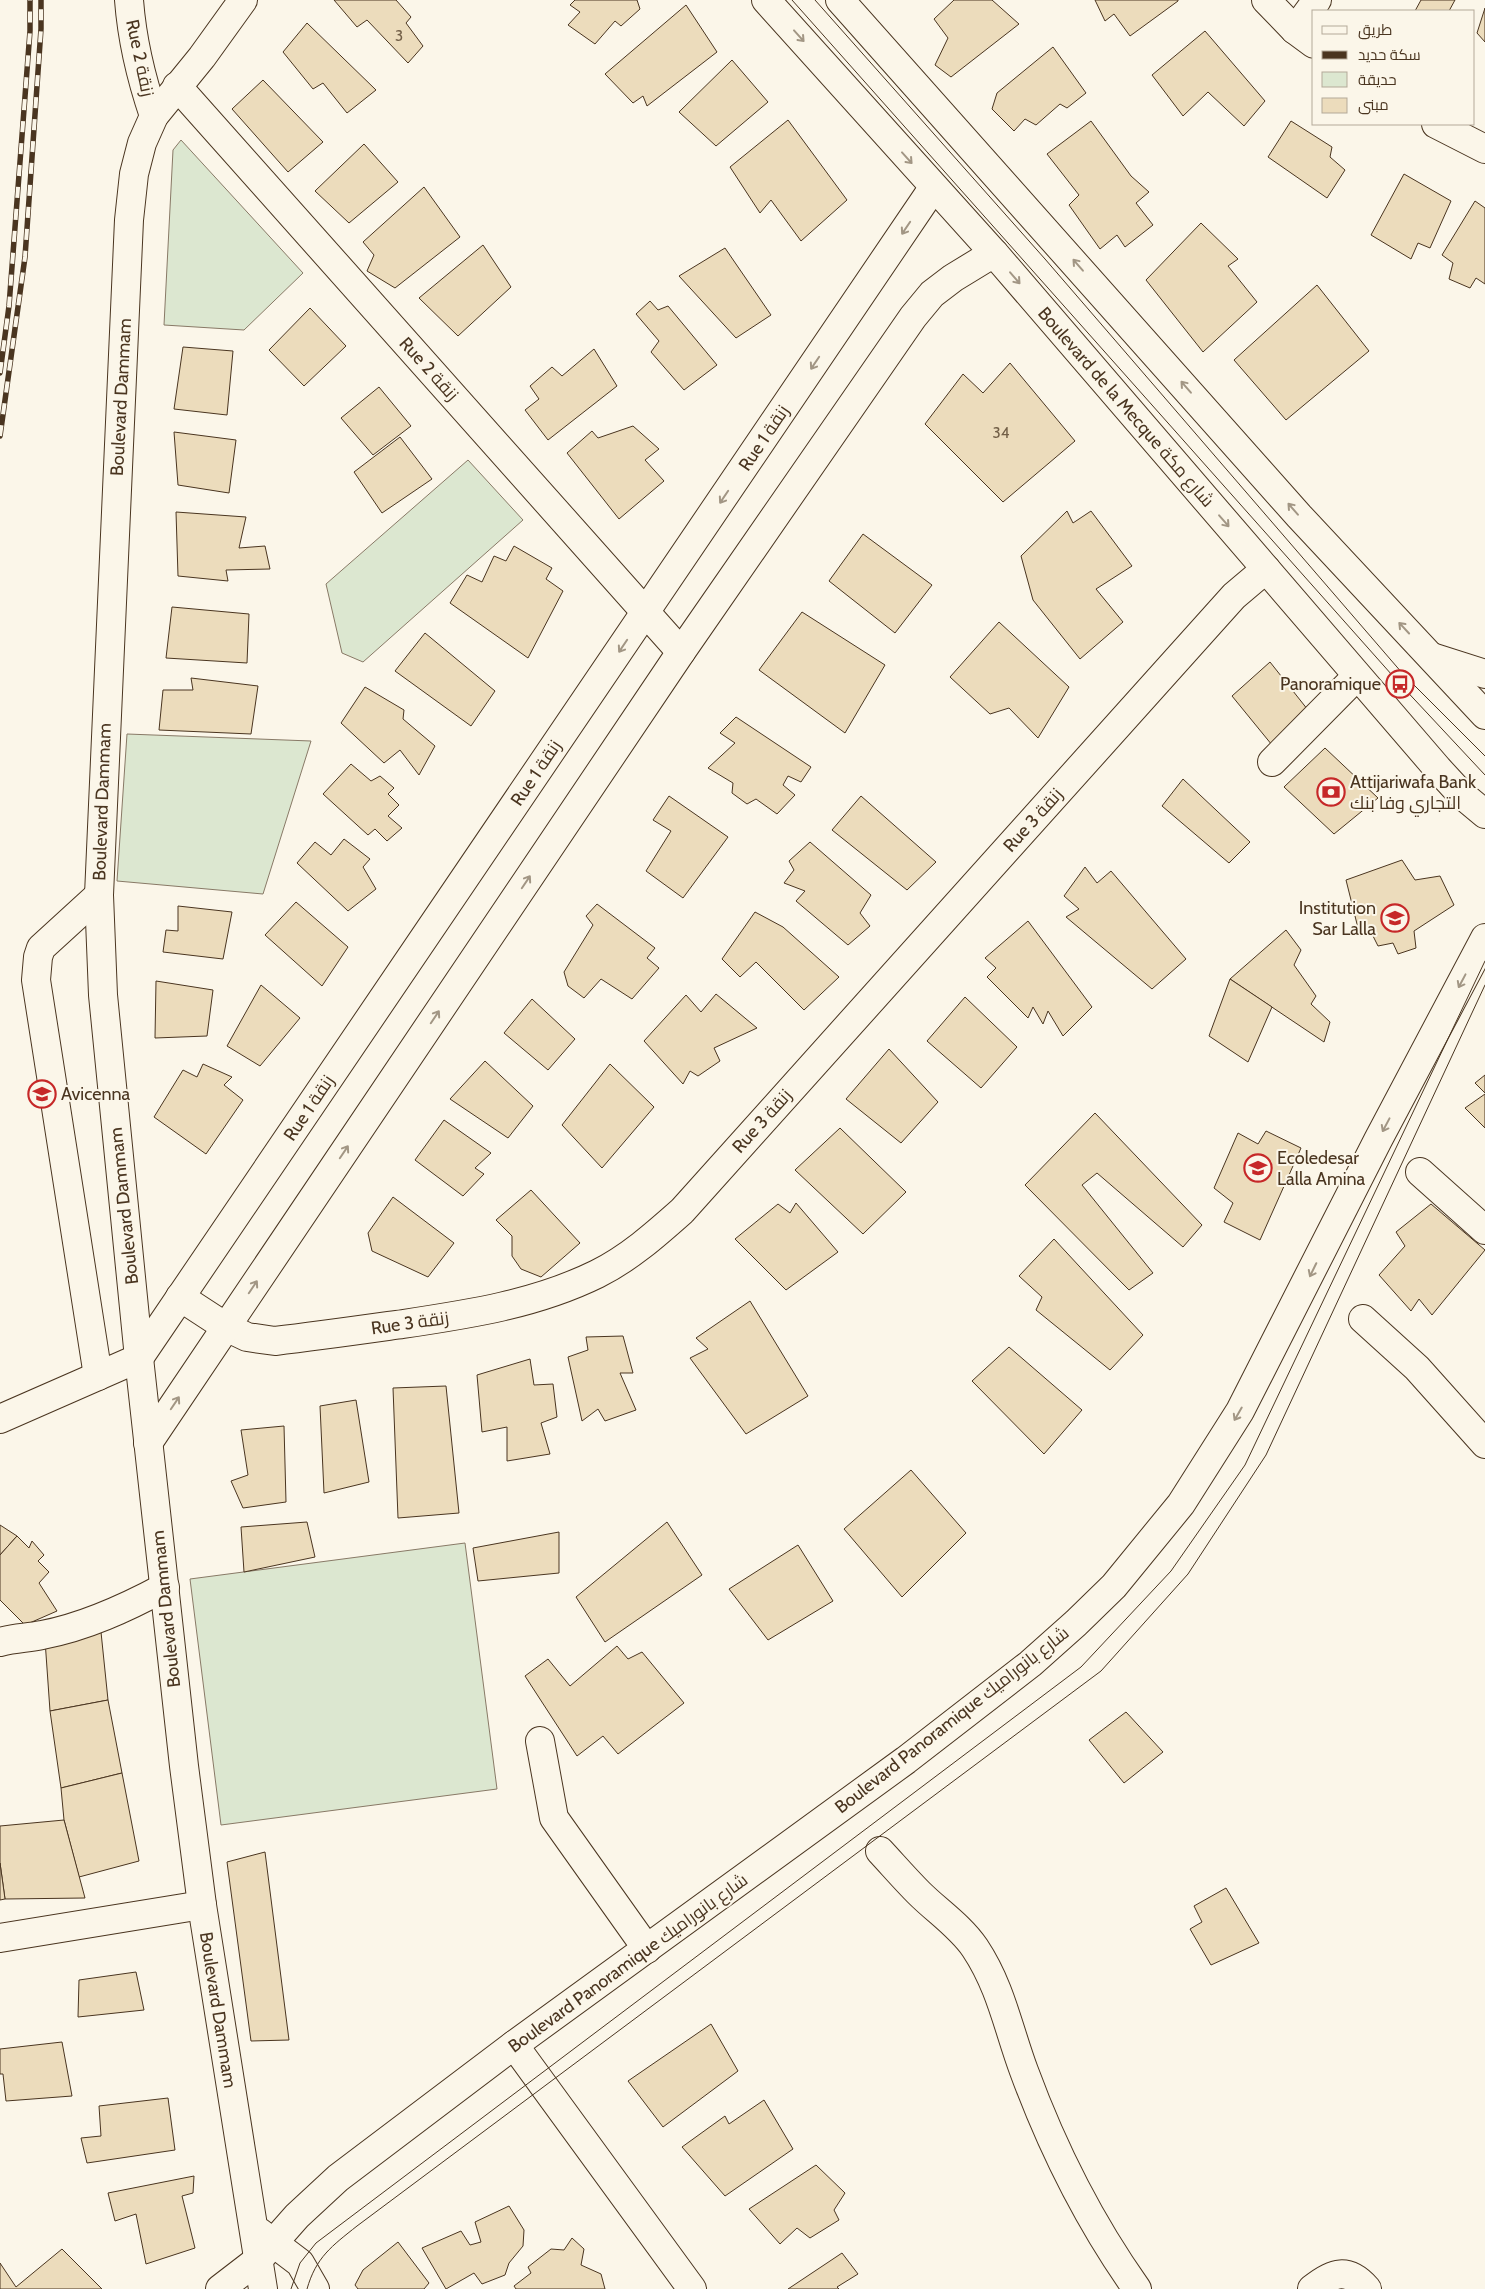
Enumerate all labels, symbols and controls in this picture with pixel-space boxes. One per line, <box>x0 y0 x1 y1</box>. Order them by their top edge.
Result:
legend <box>1312 10 1475 125</box>
street label: Rue 2 زنقة <box>121 17 159 99</box>
text: طريق <box>1358 21 1392 40</box>
house number: 3 <box>395 27 403 45</box>
one-way arrow <box>793 30 804 43</box>
text: سكة حديد <box>1358 46 1421 64</box>
text: حديقة <box>1358 71 1397 89</box>
text: مبنى <box>1358 96 1389 115</box>
one-way arrow <box>901 151 912 164</box>
one-way arrow <box>901 221 911 235</box>
one-way arrow <box>1072 259 1084 272</box>
one-way arrow <box>1010 272 1021 285</box>
street label: Boulevard de la Mecque شارع مكة <box>1032 303 1219 512</box>
street label: Boulevard Dammam <box>106 318 136 476</box>
street label: Rue 2 زنقة <box>395 333 463 405</box>
one-way arrow <box>810 356 820 370</box>
one-way arrow <box>1180 381 1191 394</box>
street label: Rue 1 زنقة <box>734 401 794 475</box>
house number: 34 <box>993 424 1010 442</box>
one-way arrow <box>718 490 728 504</box>
one-way arrow <box>1287 502 1299 515</box>
one-way arrow <box>1218 515 1230 528</box>
one-way arrow <box>1398 622 1410 634</box>
one-way arrow <box>617 639 627 653</box>
bus stop icon: Panoramique <box>1385 669 1415 699</box>
place label: Panoramique <box>1280 673 1381 695</box>
street label: Boulevard Dammam <box>88 723 116 881</box>
street label: Rue 1 زنقة <box>506 736 566 810</box>
place label: Attijariwafa Bank التجاري وفا بنك <box>1350 771 1477 817</box>
bank icon: Attijariwafa Bank التجاري وفا بنك <box>1316 777 1346 807</box>
street label: Rue 3 زنقة <box>999 783 1067 857</box>
one-way arrow <box>521 876 531 890</box>
place label: Institution Sar Lalla <box>1299 897 1376 940</box>
school or university icon: Institution Sar Lalla <box>1380 903 1410 933</box>
one-way arrow <box>1457 973 1466 988</box>
one-way arrow <box>430 1010 440 1024</box>
street label: Rue 1 زنقة <box>279 1071 339 1145</box>
school or university icon: Avicenna <box>27 1079 57 1109</box>
place label: Avicenna <box>61 1083 131 1105</box>
street label: Rue 3 زنقة <box>728 1084 796 1158</box>
one-way arrow <box>1381 1117 1391 1132</box>
street label: Boulevard Dammam <box>105 1126 143 1286</box>
one-way arrow <box>339 1145 349 1159</box>
place label: Ecoledesar Lalla Amina <box>1277 1147 1366 1190</box>
school or university icon: Ecoledesar Lalla Amina <box>1243 1153 1273 1183</box>
one-way arrow <box>1308 1262 1318 1277</box>
one-way arrow <box>248 1280 258 1294</box>
street label: Rue 3 زنقة <box>370 1307 450 1339</box>
one-way arrow <box>170 1396 180 1410</box>
one-way arrow <box>1232 1406 1242 1420</box>
street label: Boulevard Dammam <box>147 1529 185 1689</box>
street label: Boulevard Panoramique شارع بانوراميك <box>831 1622 1074 1819</box>
street label: Boulevard Panoramique شارع بانوراميك <box>504 1869 753 2058</box>
street label: Boulevard Dammam <box>195 1930 241 2090</box>

